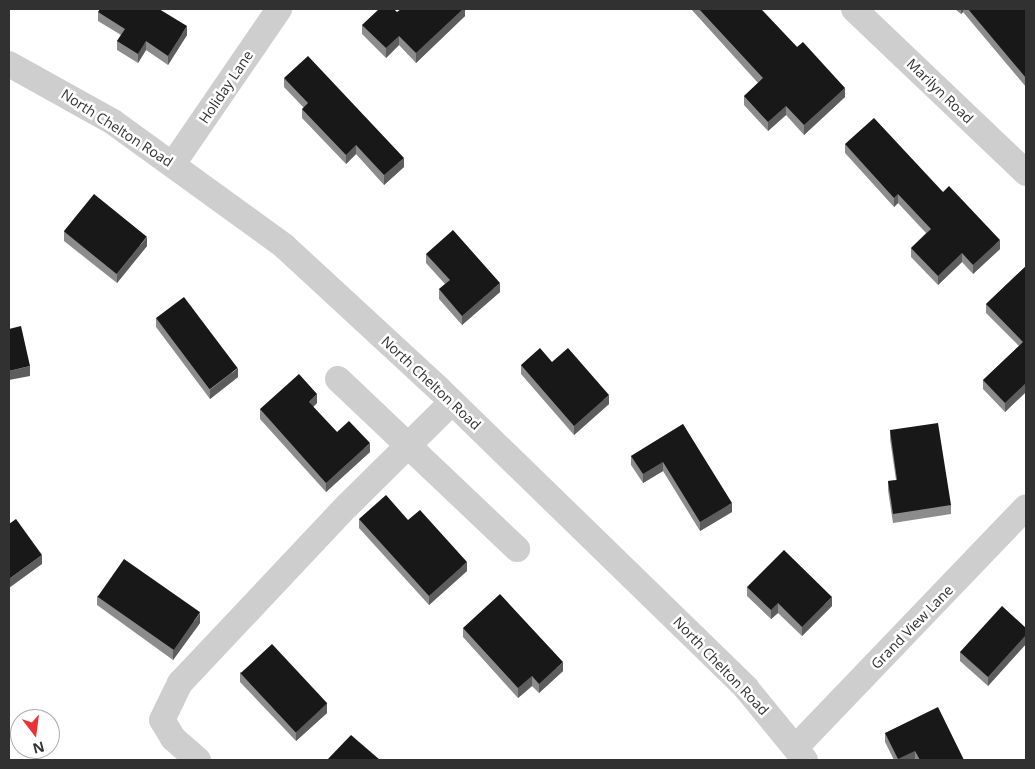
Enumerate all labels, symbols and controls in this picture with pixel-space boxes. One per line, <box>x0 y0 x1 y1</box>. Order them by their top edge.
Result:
street label: Holiday Lane <box>195 47 257 127</box>
street label: Marilyn Road <box>903 55 977 127</box>
street label: North Chelton Road <box>58 86 176 170</box>
street label: North Chelton Road <box>378 333 484 433</box>
street label: Grand View Lane <box>868 582 956 672</box>
street label: North Chelton Road <box>670 614 772 718</box>
north arrow <box>10 709 60 759</box>
text: N <box>31 737 47 759</box>

